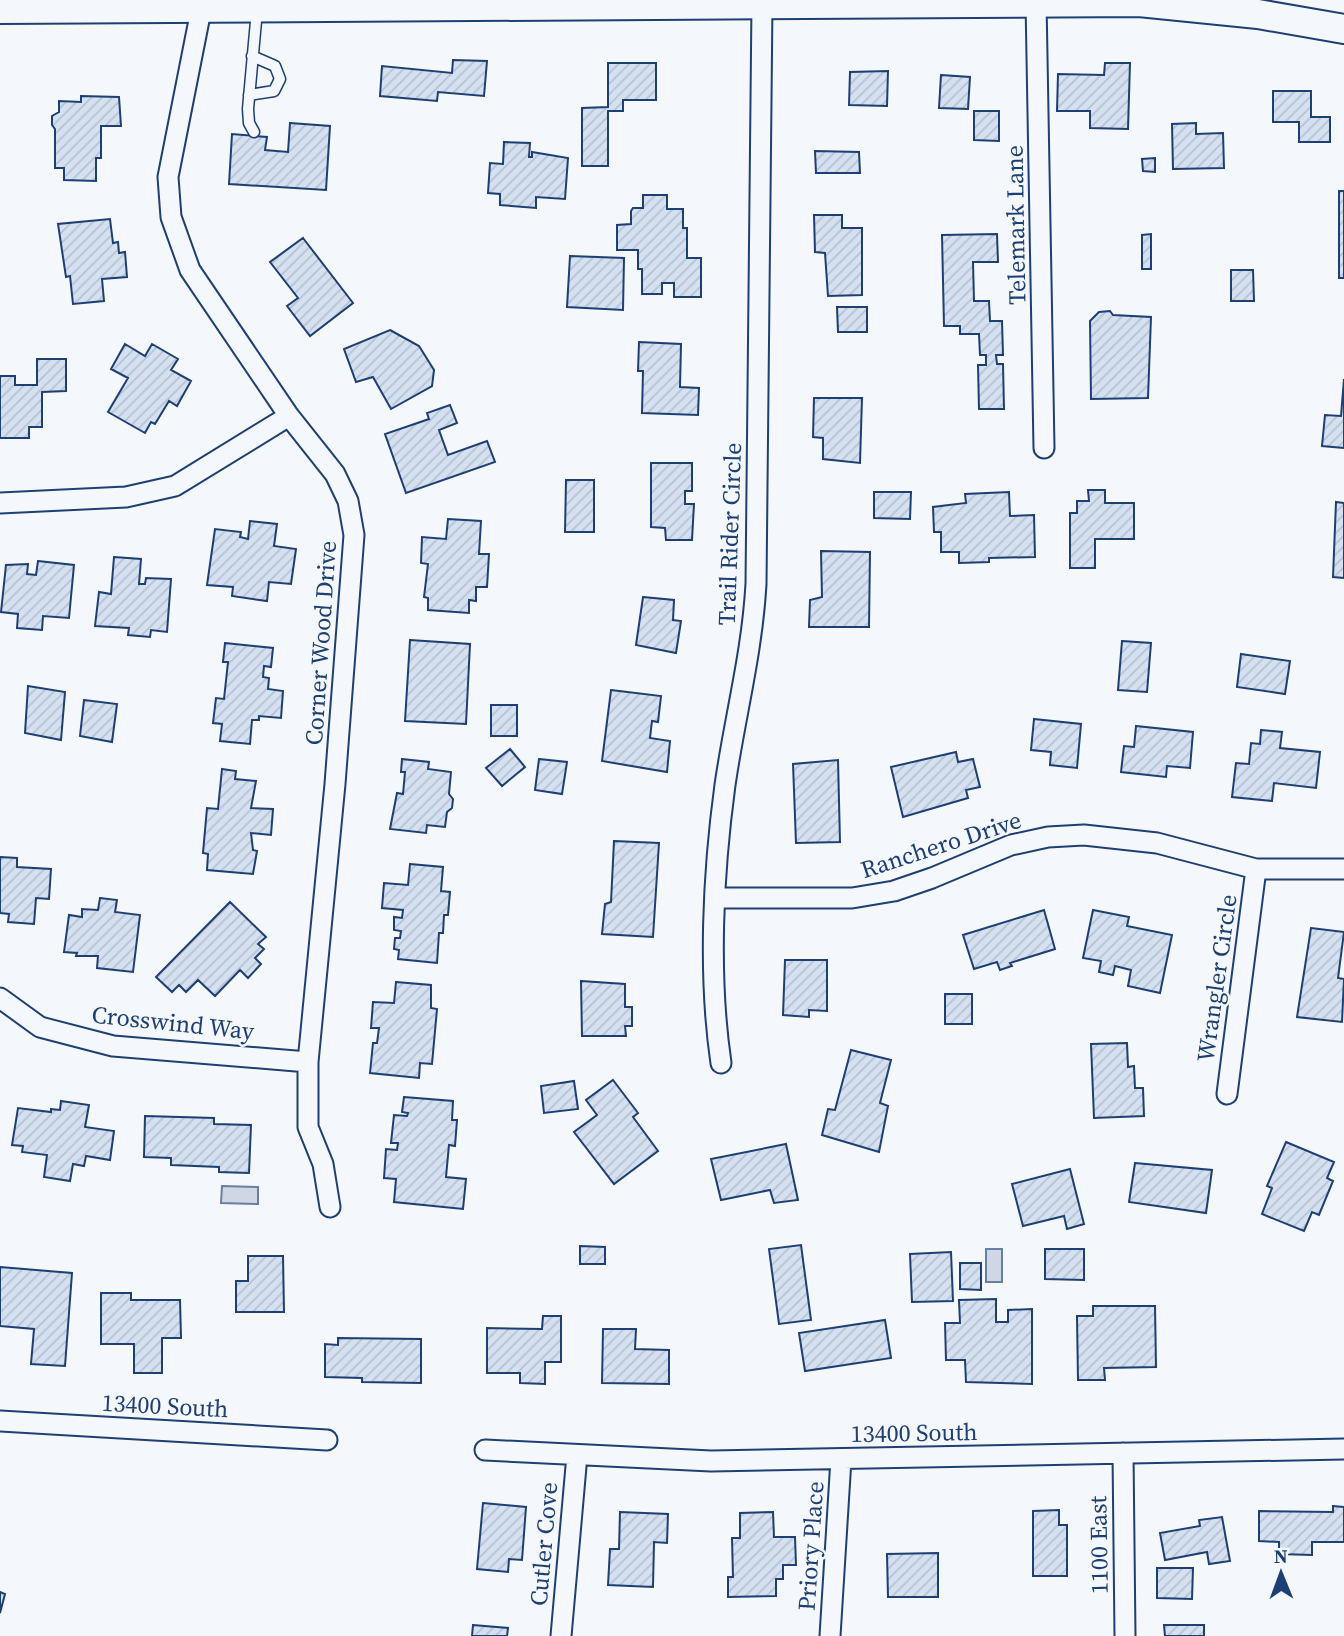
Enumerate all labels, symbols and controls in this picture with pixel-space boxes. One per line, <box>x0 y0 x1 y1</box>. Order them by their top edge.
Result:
street label: Telemark Lane <box>998 145 1033 305</box>
street label: Trail Rider Circle <box>710 442 749 626</box>
street label: Corner Wood Drive <box>297 540 344 746</box>
street label: Ranchero Drive <box>856 803 1025 886</box>
street label: Wrangler Circle <box>1188 892 1245 1064</box>
street label: Crosswind Way <box>90 998 257 1048</box>
street label: 13400 South <box>101 1386 229 1425</box>
street label: 13400 South <box>850 1415 978 1450</box>
street label: Priory Place <box>790 1480 831 1612</box>
street label: Cutler Cove <box>522 1481 565 1607</box>
street label: 1100 East <box>1081 1495 1116 1595</box>
north arrow <box>1246 1538 1316 1608</box>
text: N <box>1274 1543 1288 1569</box>

